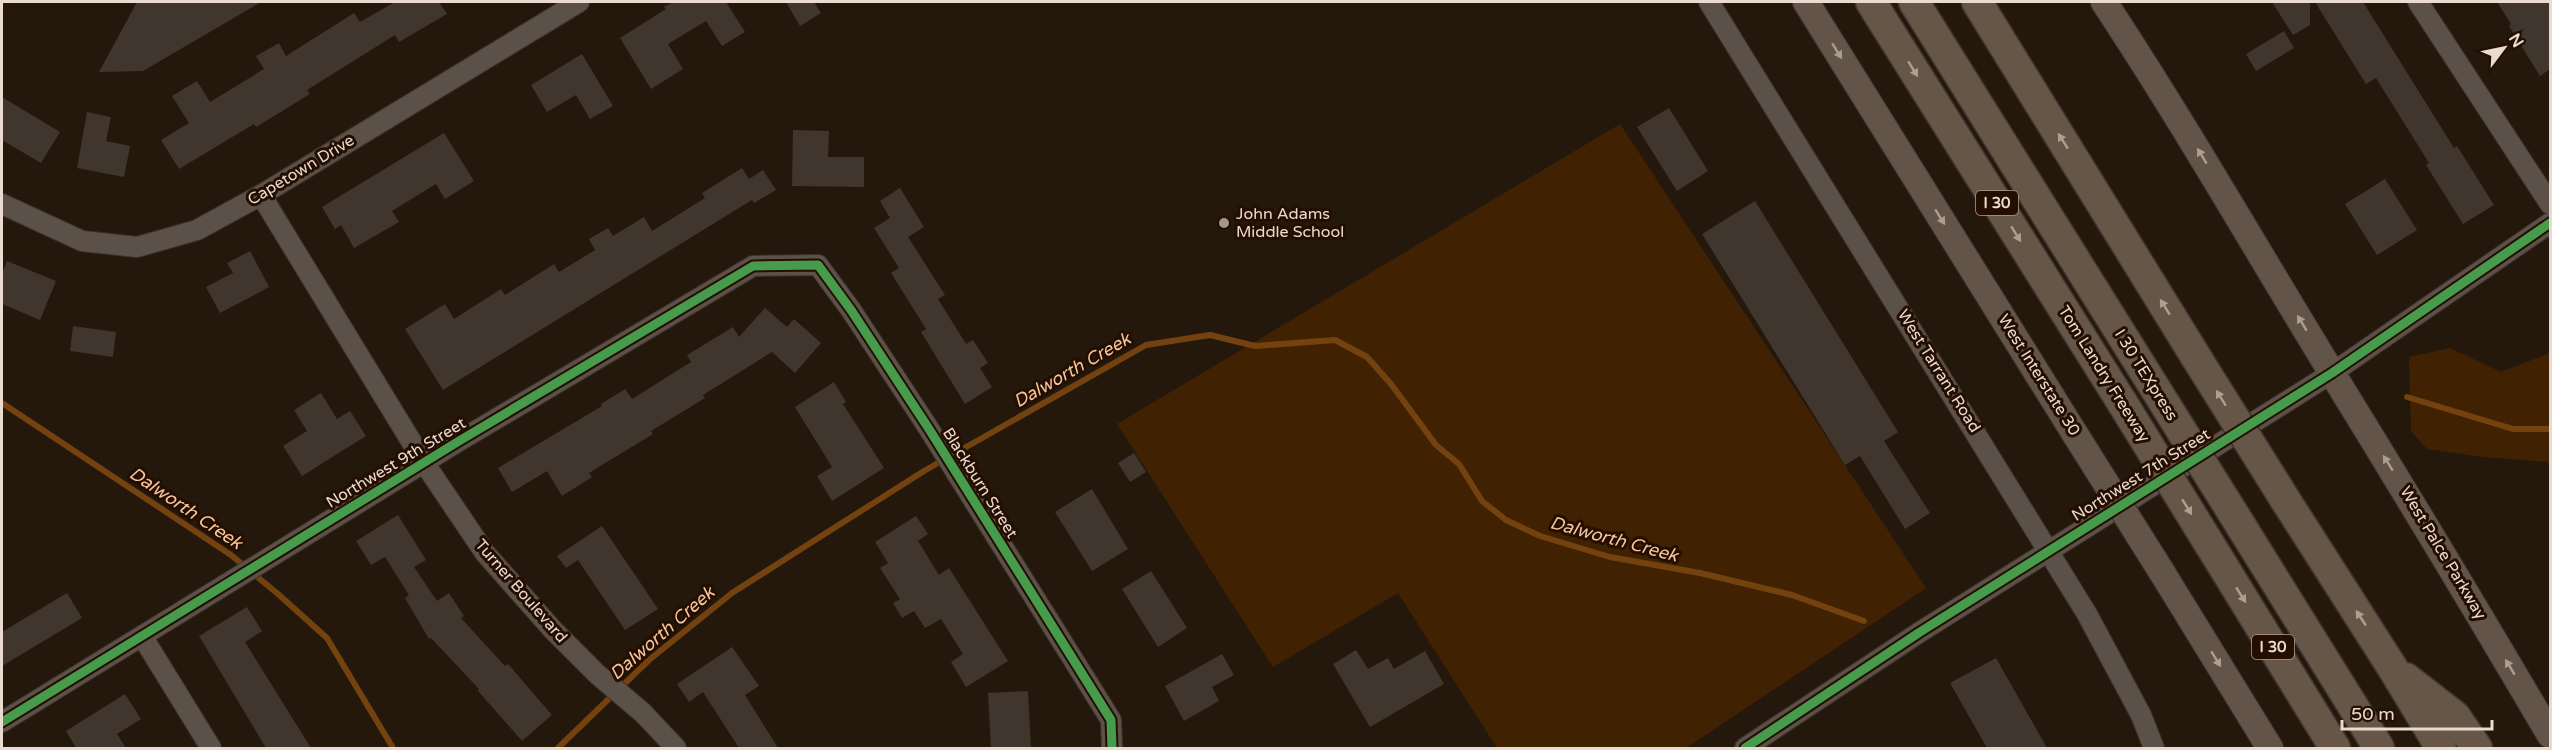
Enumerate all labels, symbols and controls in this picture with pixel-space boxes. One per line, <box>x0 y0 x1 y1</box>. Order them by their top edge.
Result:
north arrow <box>2474 18 2534 78</box>
text: N <box>2504 30 2528 51</box>
one-way arrow <box>1832 43 1843 59</box>
one-way arrow <box>1907 61 1918 77</box>
street label: Capetown Drive <box>244 130 358 210</box>
one-way arrow <box>2057 133 2068 149</box>
one-way arrow <box>2196 148 2207 164</box>
road number: I 30 <box>1976 191 2018 215</box>
place label: John Adams Middle School <box>1236 204 1344 242</box>
one-way arrow <box>1935 209 1946 225</box>
marker: John Adams Middle School <box>1217 216 1231 230</box>
one-way arrow <box>2011 226 2022 242</box>
one-way arrow <box>2160 299 2171 315</box>
street label: Tom Landry Freeway <box>2054 302 2154 446</box>
street label: West Tarrant Road <box>1893 306 1985 436</box>
street label: West Interstate 30 <box>1994 311 2084 439</box>
one-way arrow <box>2297 314 2307 331</box>
street label: I 30 TEXpress <box>2110 326 2182 424</box>
water label: Dalworth Creek <box>1010 327 1136 412</box>
one-way arrow <box>2216 389 2227 406</box>
street label: Northwest 9th Street <box>322 413 470 513</box>
street label: Blackburn Street <box>938 424 1022 542</box>
street label: Northwest 7th Street <box>2068 424 2214 526</box>
one-way arrow <box>2383 455 2394 472</box>
water label: Dalworth Creek <box>125 462 248 555</box>
street label: West Palce Parkway <box>2395 483 2491 623</box>
one-way arrow <box>2181 499 2192 515</box>
water label: Dalworth Creek <box>1548 511 1682 567</box>
street label: Turner Boulevard <box>471 535 571 647</box>
water label: Dalworth Creek <box>605 581 720 684</box>
one-way arrow <box>2235 587 2246 603</box>
one-way arrow <box>2355 610 2366 626</box>
road number: I 30 <box>2252 635 2294 659</box>
one-way arrow <box>2211 651 2222 667</box>
one-way arrow <box>2505 658 2515 675</box>
scale bar <box>2342 693 2492 731</box>
text: 50 m <box>2351 703 2395 725</box>

